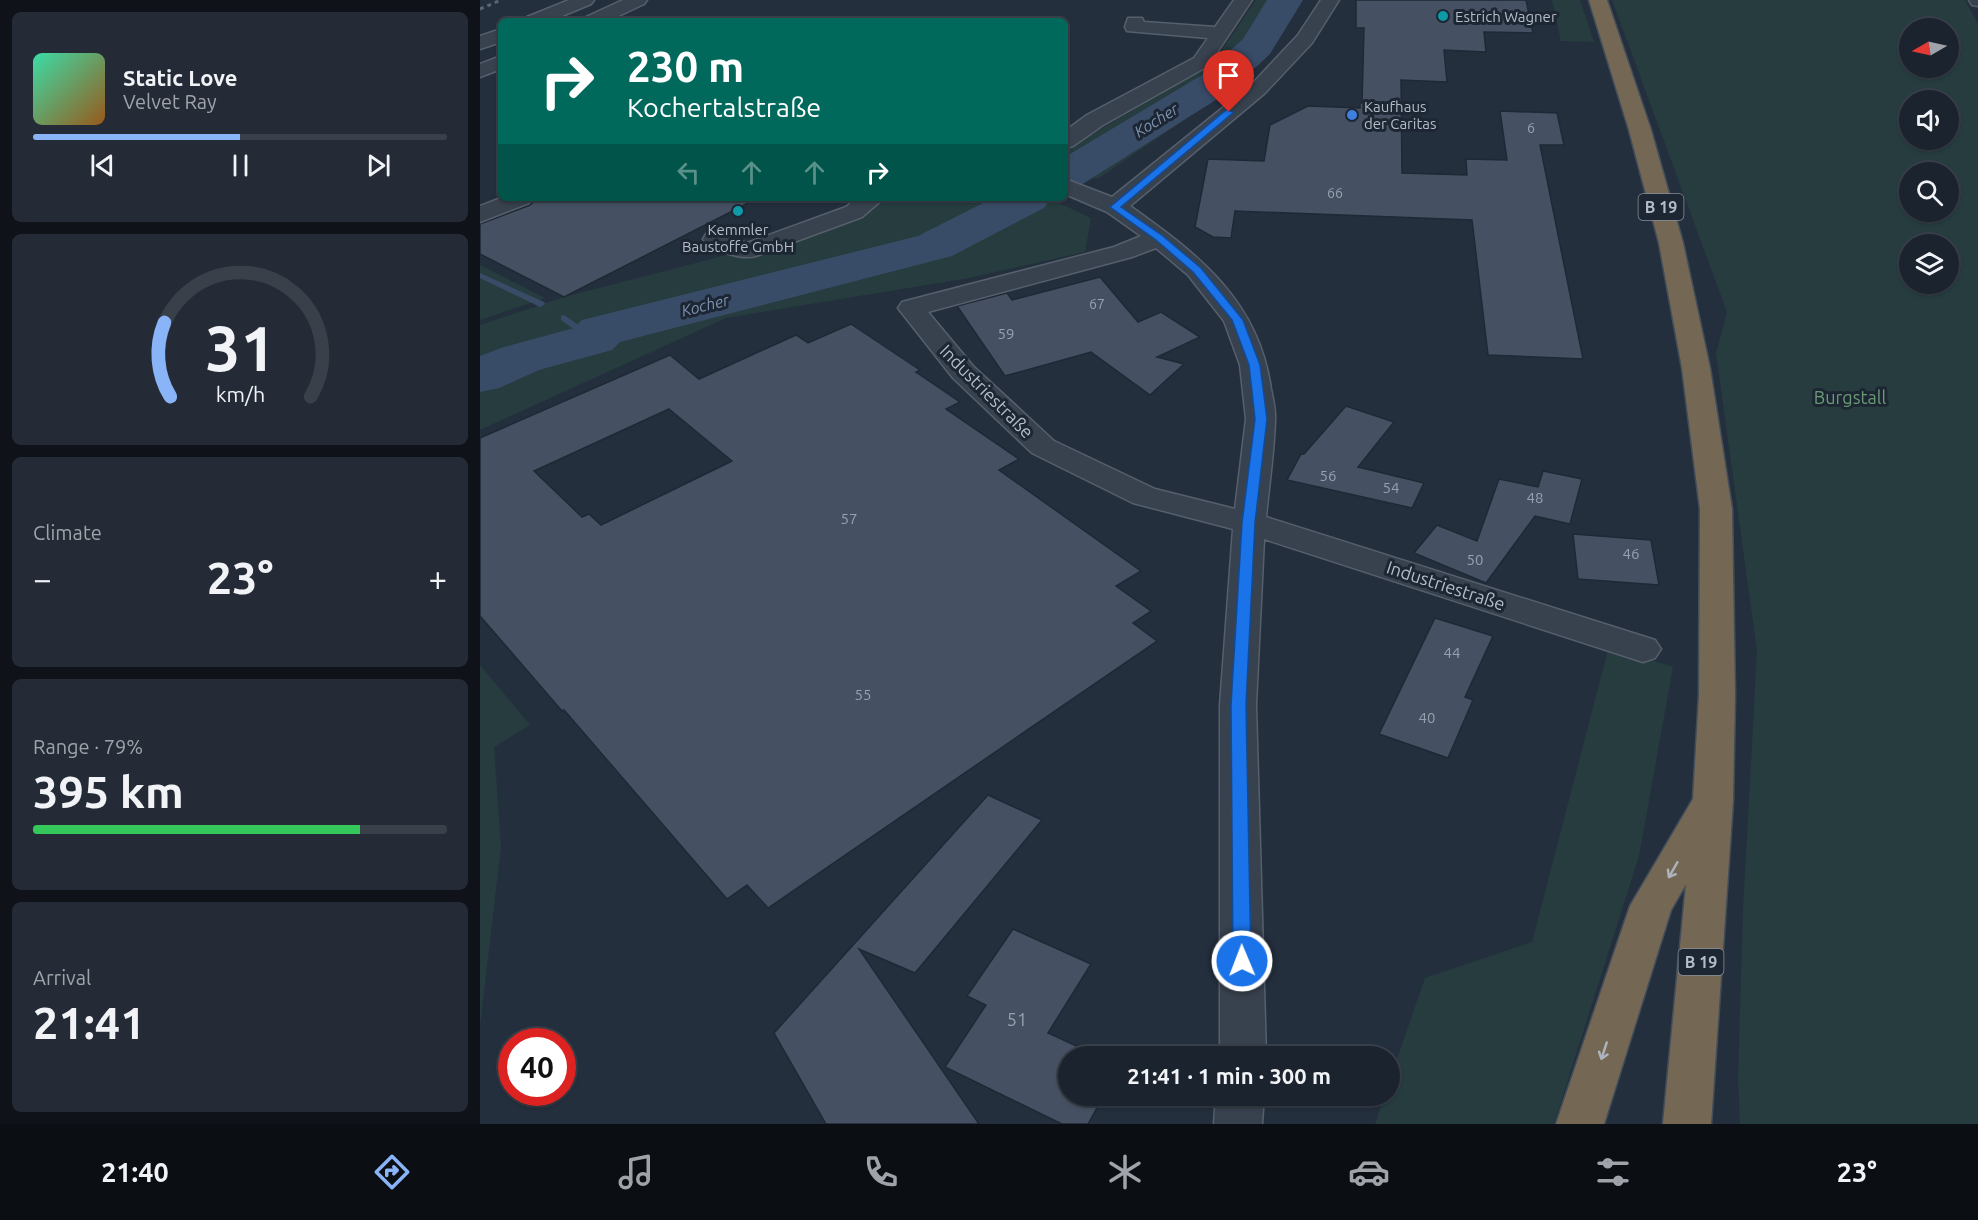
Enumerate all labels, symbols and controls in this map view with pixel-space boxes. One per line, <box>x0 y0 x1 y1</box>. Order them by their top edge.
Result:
place label: Estrich Wagner <box>1455 8 1557 25</box>
marker: Estrich Wagner <box>1436 9 1450 23</box>
north arrow <box>1899 18 1959 78</box>
map controls <box>1899 18 1959 294</box>
icon: right <box>528 42 606 120</box>
text: 230 m <box>627 43 744 90</box>
pin <box>1203 50 1254 112</box>
icon: arrive <box>1212 59 1245 92</box>
text: Static Love <box>123 65 238 90</box>
text: Velvet Ray <box>123 90 217 113</box>
button: sound <box>1899 90 1959 150</box>
text: Kochertalstraße <box>627 92 821 122</box>
place label: Kaufhaus der Caritas <box>1364 98 1437 132</box>
water label: Kocher <box>1131 99 1182 140</box>
marker: Kaufhaus der Caritas <box>1345 108 1359 122</box>
house number: 6 <box>1527 120 1535 136</box>
icon: previous <box>86 149 119 182</box>
icon: pause <box>224 149 257 182</box>
icon: next <box>362 149 395 182</box>
icon: left <box>672 156 705 189</box>
icon: ahead <box>735 156 768 189</box>
icon: ahead <box>798 156 831 189</box>
icon: right <box>861 156 894 189</box>
button: search <box>1899 162 1959 222</box>
house number: 66 <box>1327 185 1343 201</box>
road number: B 19 <box>1638 194 1684 220</box>
marker: Kemmler Baustoffe GmbH <box>731 204 745 218</box>
place label: Kemmler Baustoffe GmbH <box>682 221 794 255</box>
button: layers <box>1899 234 1959 294</box>
water label: Kocher <box>679 290 732 320</box>
house number: 67 <box>1089 296 1105 312</box>
text: 31 <box>205 313 275 383</box>
house number: 59 <box>998 325 1014 342</box>
street label: Industriestraße <box>936 340 1038 442</box>
text: km/h <box>215 382 265 406</box>
park label: Burgstall <box>1814 387 1886 407</box>
house number: 56 <box>1320 467 1336 484</box>
house number: 54 <box>1383 479 1399 496</box>
house number: 48 <box>1527 489 1543 506</box>
house number: 57 <box>841 510 857 527</box>
text: Climate <box>33 521 102 544</box>
house number: 46 <box>1623 545 1639 562</box>
house number: 50 <box>1467 551 1483 568</box>
text: 23° <box>207 552 273 603</box>
street label: Industriestraße <box>1384 556 1508 614</box>
text: − <box>33 560 52 597</box>
text: + <box>428 560 447 597</box>
house number: 44 <box>1444 644 1460 661</box>
house number: 55 <box>855 686 871 703</box>
house number: 40 <box>1419 709 1435 726</box>
text: Range · 79% <box>33 735 143 758</box>
text: 395 km <box>33 766 184 817</box>
one-way arrow <box>1666 861 1678 878</box>
position arrow <box>1210 929 1274 993</box>
road number: B 19 <box>1678 949 1724 975</box>
text: Arrival <box>33 966 91 989</box>
text: 21:41 <box>33 997 146 1048</box>
house number: 51 <box>1007 1009 1027 1029</box>
speed limit sign: 40 <box>498 1028 576 1106</box>
one-way arrow <box>1597 1041 1608 1060</box>
text: 21:41 · 1 min · 300 m <box>1127 1063 1331 1088</box>
icon: directions <box>371 1151 413 1193</box>
icon: music <box>615 1151 657 1193</box>
icon: phone <box>860 1151 902 1193</box>
icon: climate <box>1104 1151 1146 1193</box>
icon: car <box>1348 1151 1390 1193</box>
icon: filters <box>1592 1151 1634 1193</box>
text: 21:40 <box>101 1157 169 1187</box>
text: 23° <box>1837 1157 1877 1187</box>

